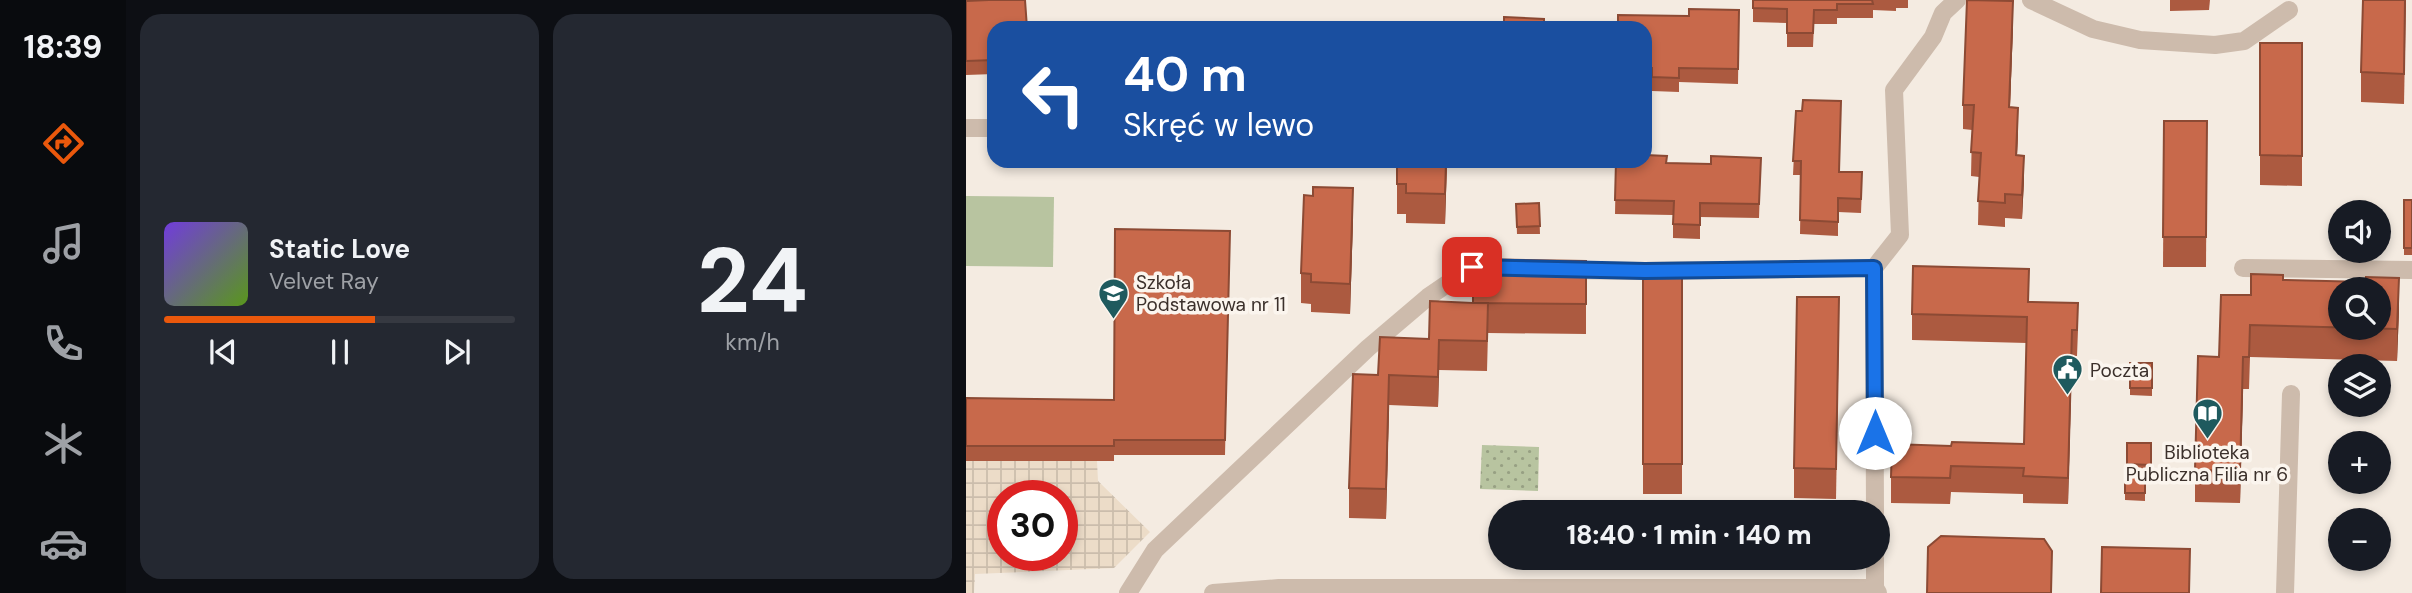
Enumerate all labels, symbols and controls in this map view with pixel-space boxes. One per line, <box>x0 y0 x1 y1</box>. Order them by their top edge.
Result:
text: 18:39 <box>24 26 102 68</box>
text: 40 m <box>1123 42 1247 106</box>
icon: left <box>1008 49 1099 140</box>
text: Skręć w lewo <box>1123 104 1314 146</box>
icon: directions <box>39 119 88 168</box>
map controls <box>2328 200 2391 571</box>
button: sound <box>2328 200 2391 263</box>
icon: music <box>39 219 88 268</box>
text: 24 <box>697 222 808 340</box>
text: Static Love <box>269 232 410 266</box>
pin <box>1442 237 1502 297</box>
icon: arrive <box>1453 248 1491 286</box>
text: Velvet Ray <box>269 266 379 296</box>
place label: Szkoła Podstawowa nr 11 <box>1136 270 1286 317</box>
school or university icon: Szkoła Podstawowa nr 11 <box>1096 276 1130 320</box>
button: search <box>2328 277 2391 340</box>
icon: phone <box>39 319 88 368</box>
text: km/h <box>725 327 780 357</box>
icon: previous <box>204 333 242 371</box>
icon: pause <box>321 333 359 371</box>
icon: next <box>438 333 476 371</box>
public building icon: Poczta <box>2050 353 2084 397</box>
button: layers <box>2328 354 2391 417</box>
place label: Poczta <box>2090 358 2149 383</box>
position arrow <box>1838 396 1912 470</box>
library icon: Biblioteka Publiczna Filia nr 6 <box>2190 396 2224 440</box>
icon: climate <box>39 419 88 468</box>
button: + <box>2328 431 2391 494</box>
place label: Biblioteka Publiczna Filia nr 6 <box>2126 440 2288 487</box>
speed limit sign: 30 <box>987 480 1078 571</box>
button: − <box>2328 508 2391 571</box>
text: 18:40 · 1 min · 140 m <box>1567 518 1811 552</box>
icon: car <box>39 519 88 568</box>

